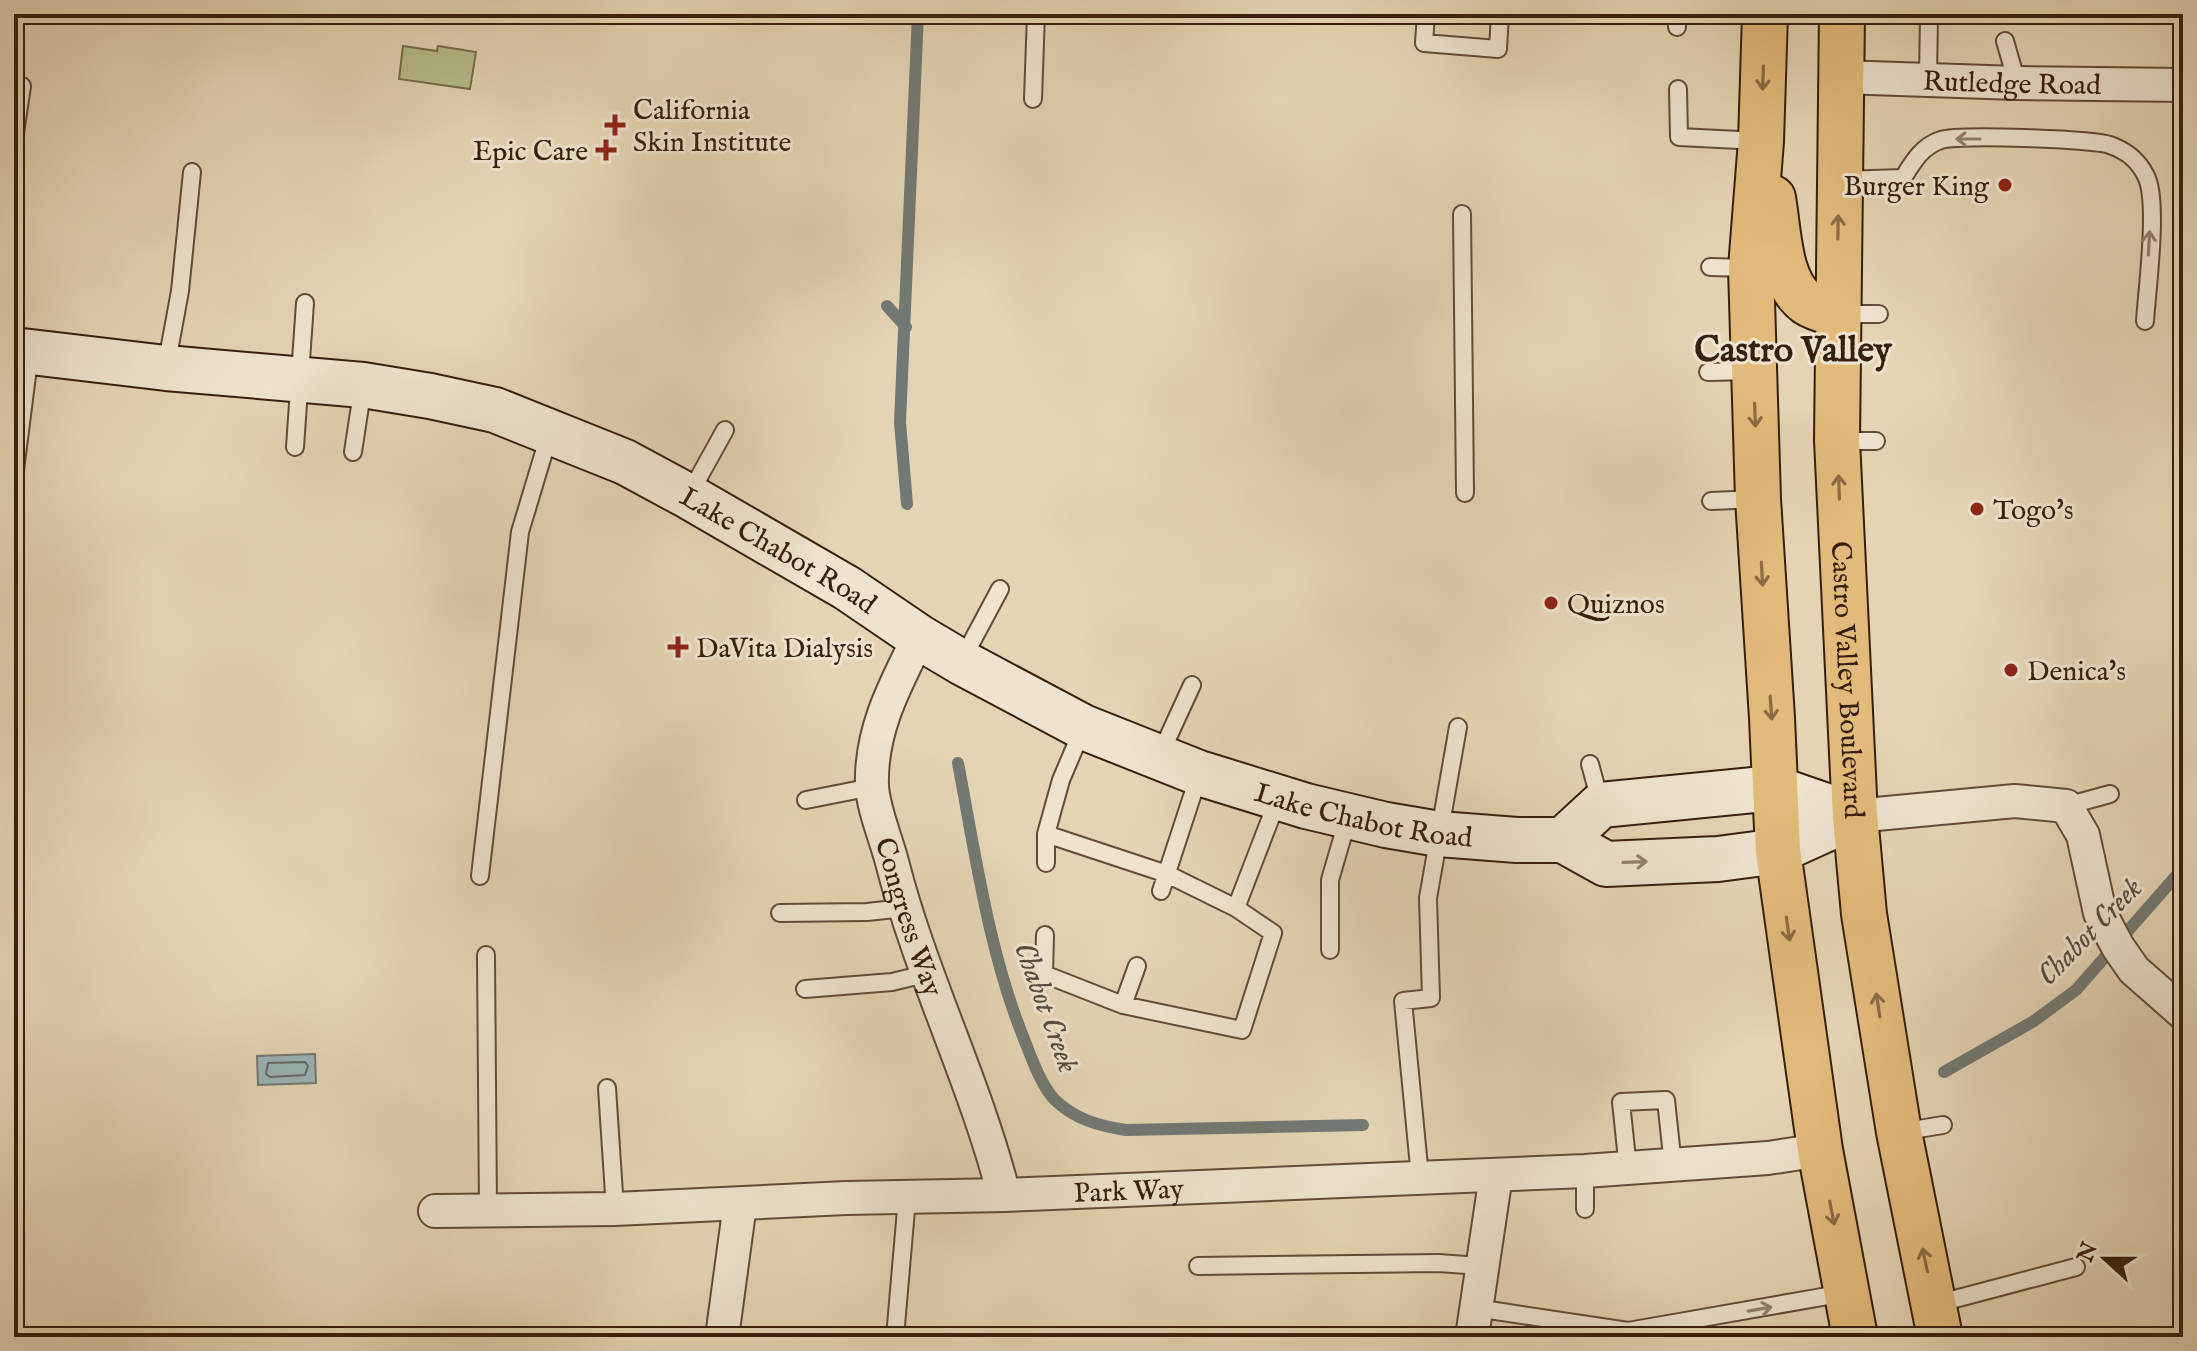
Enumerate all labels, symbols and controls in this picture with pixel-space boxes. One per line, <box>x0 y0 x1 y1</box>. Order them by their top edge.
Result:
one-way arrow <box>1755 64 1770 91</box>
street label: Rutledge Road <box>1922 65 2101 104</box>
place label: California Skin Institute <box>633 94 791 161</box>
marker: California Skin Institute <box>604 114 626 136</box>
one-way arrow <box>1955 131 1982 147</box>
place label: Epic Care <box>473 135 588 170</box>
marker: Epic Care <box>595 139 617 161</box>
place label: Burger King <box>1843 170 1990 205</box>
marker: Burger King <box>1996 176 2014 194</box>
one-way arrow <box>1830 214 1846 241</box>
one-way arrow <box>2142 230 2157 257</box>
district label: Castro Valley <box>1694 328 1893 374</box>
one-way arrow <box>1748 401 1763 428</box>
one-way arrow <box>1832 474 1847 501</box>
street label: Lake Chabot Road <box>673 480 882 623</box>
place label: Togo's <box>1993 494 2074 529</box>
marker: Togo's <box>1968 500 1986 518</box>
street label: Castro Valley Boulevard <box>1822 540 1870 819</box>
one-way arrow <box>1755 560 1770 587</box>
place label: Quiznos <box>1567 588 1665 623</box>
marker: Quiznos <box>1542 594 1560 612</box>
place label: DaVita Dialysis <box>696 632 873 667</box>
marker: DaVita Dialysis <box>667 636 689 658</box>
place label: Denica's <box>2027 655 2126 690</box>
marker: Denica's <box>2002 661 2020 679</box>
one-way arrow <box>1764 694 1779 721</box>
street label: Lake Chabot Road <box>1250 776 1474 857</box>
street label: Congress Way <box>866 834 949 1002</box>
one-way arrow <box>1621 855 1648 870</box>
water label: Chabot Creek <box>2030 870 2151 995</box>
one-way arrow <box>1781 916 1796 941</box>
water label: Chabot Creek <box>1004 937 1086 1078</box>
one-way arrow <box>1870 993 1885 1018</box>
street label: Park Way <box>1073 1173 1185 1212</box>
one-way arrow <box>1826 1200 1841 1226</box>
north arrow <box>2065 1219 2145 1299</box>
text: N <box>2071 1239 2105 1267</box>
one-way arrow <box>1917 1248 1932 1274</box>
one-way arrow <box>1747 1301 1773 1316</box>

